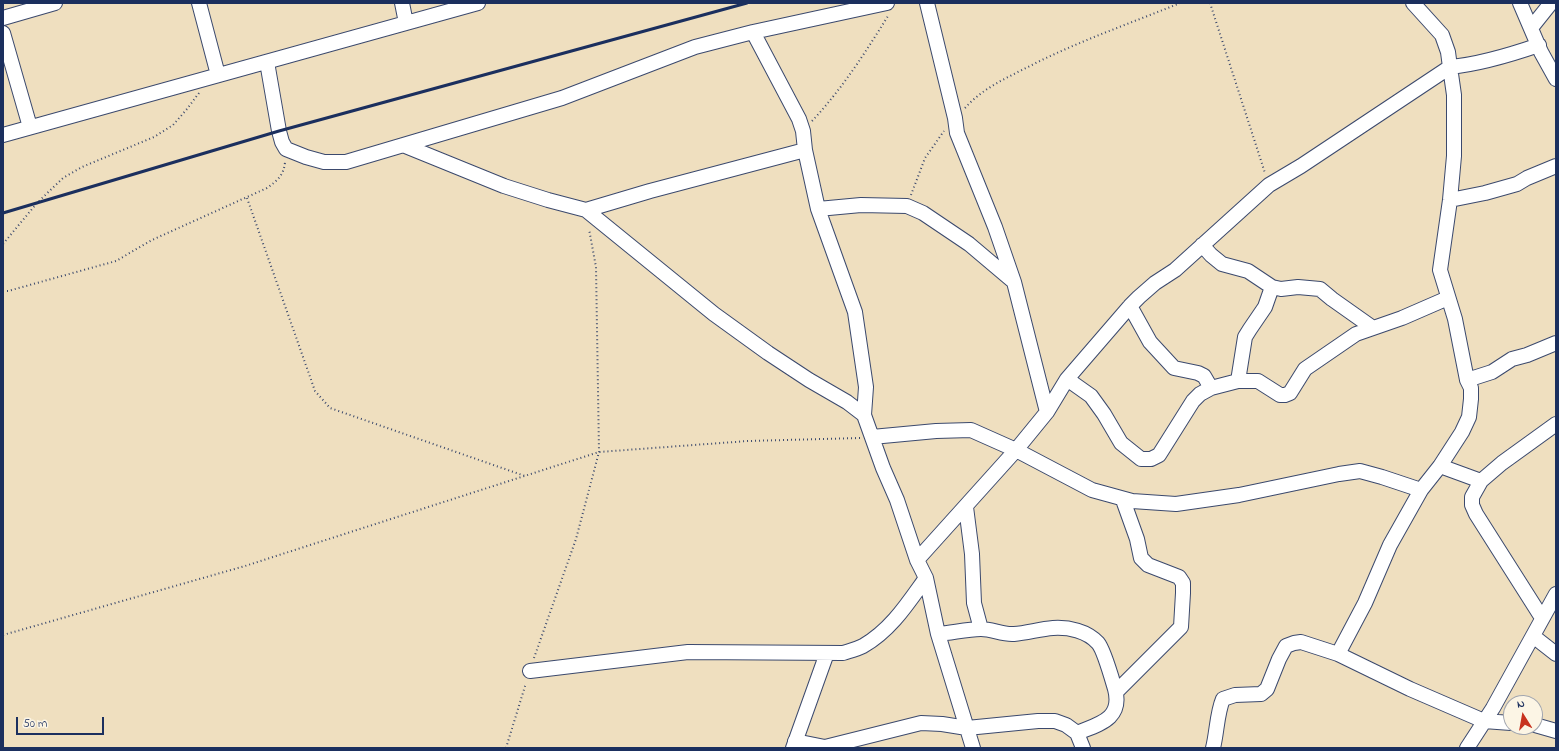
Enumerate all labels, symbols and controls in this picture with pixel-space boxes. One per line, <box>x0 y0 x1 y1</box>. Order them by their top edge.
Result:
north arrow <box>1503 695 1543 735</box>
text: N <box>1516 696 1526 713</box>
scale bar <box>18 709 106 735</box>
text: 50 m <box>23 715 47 733</box>

